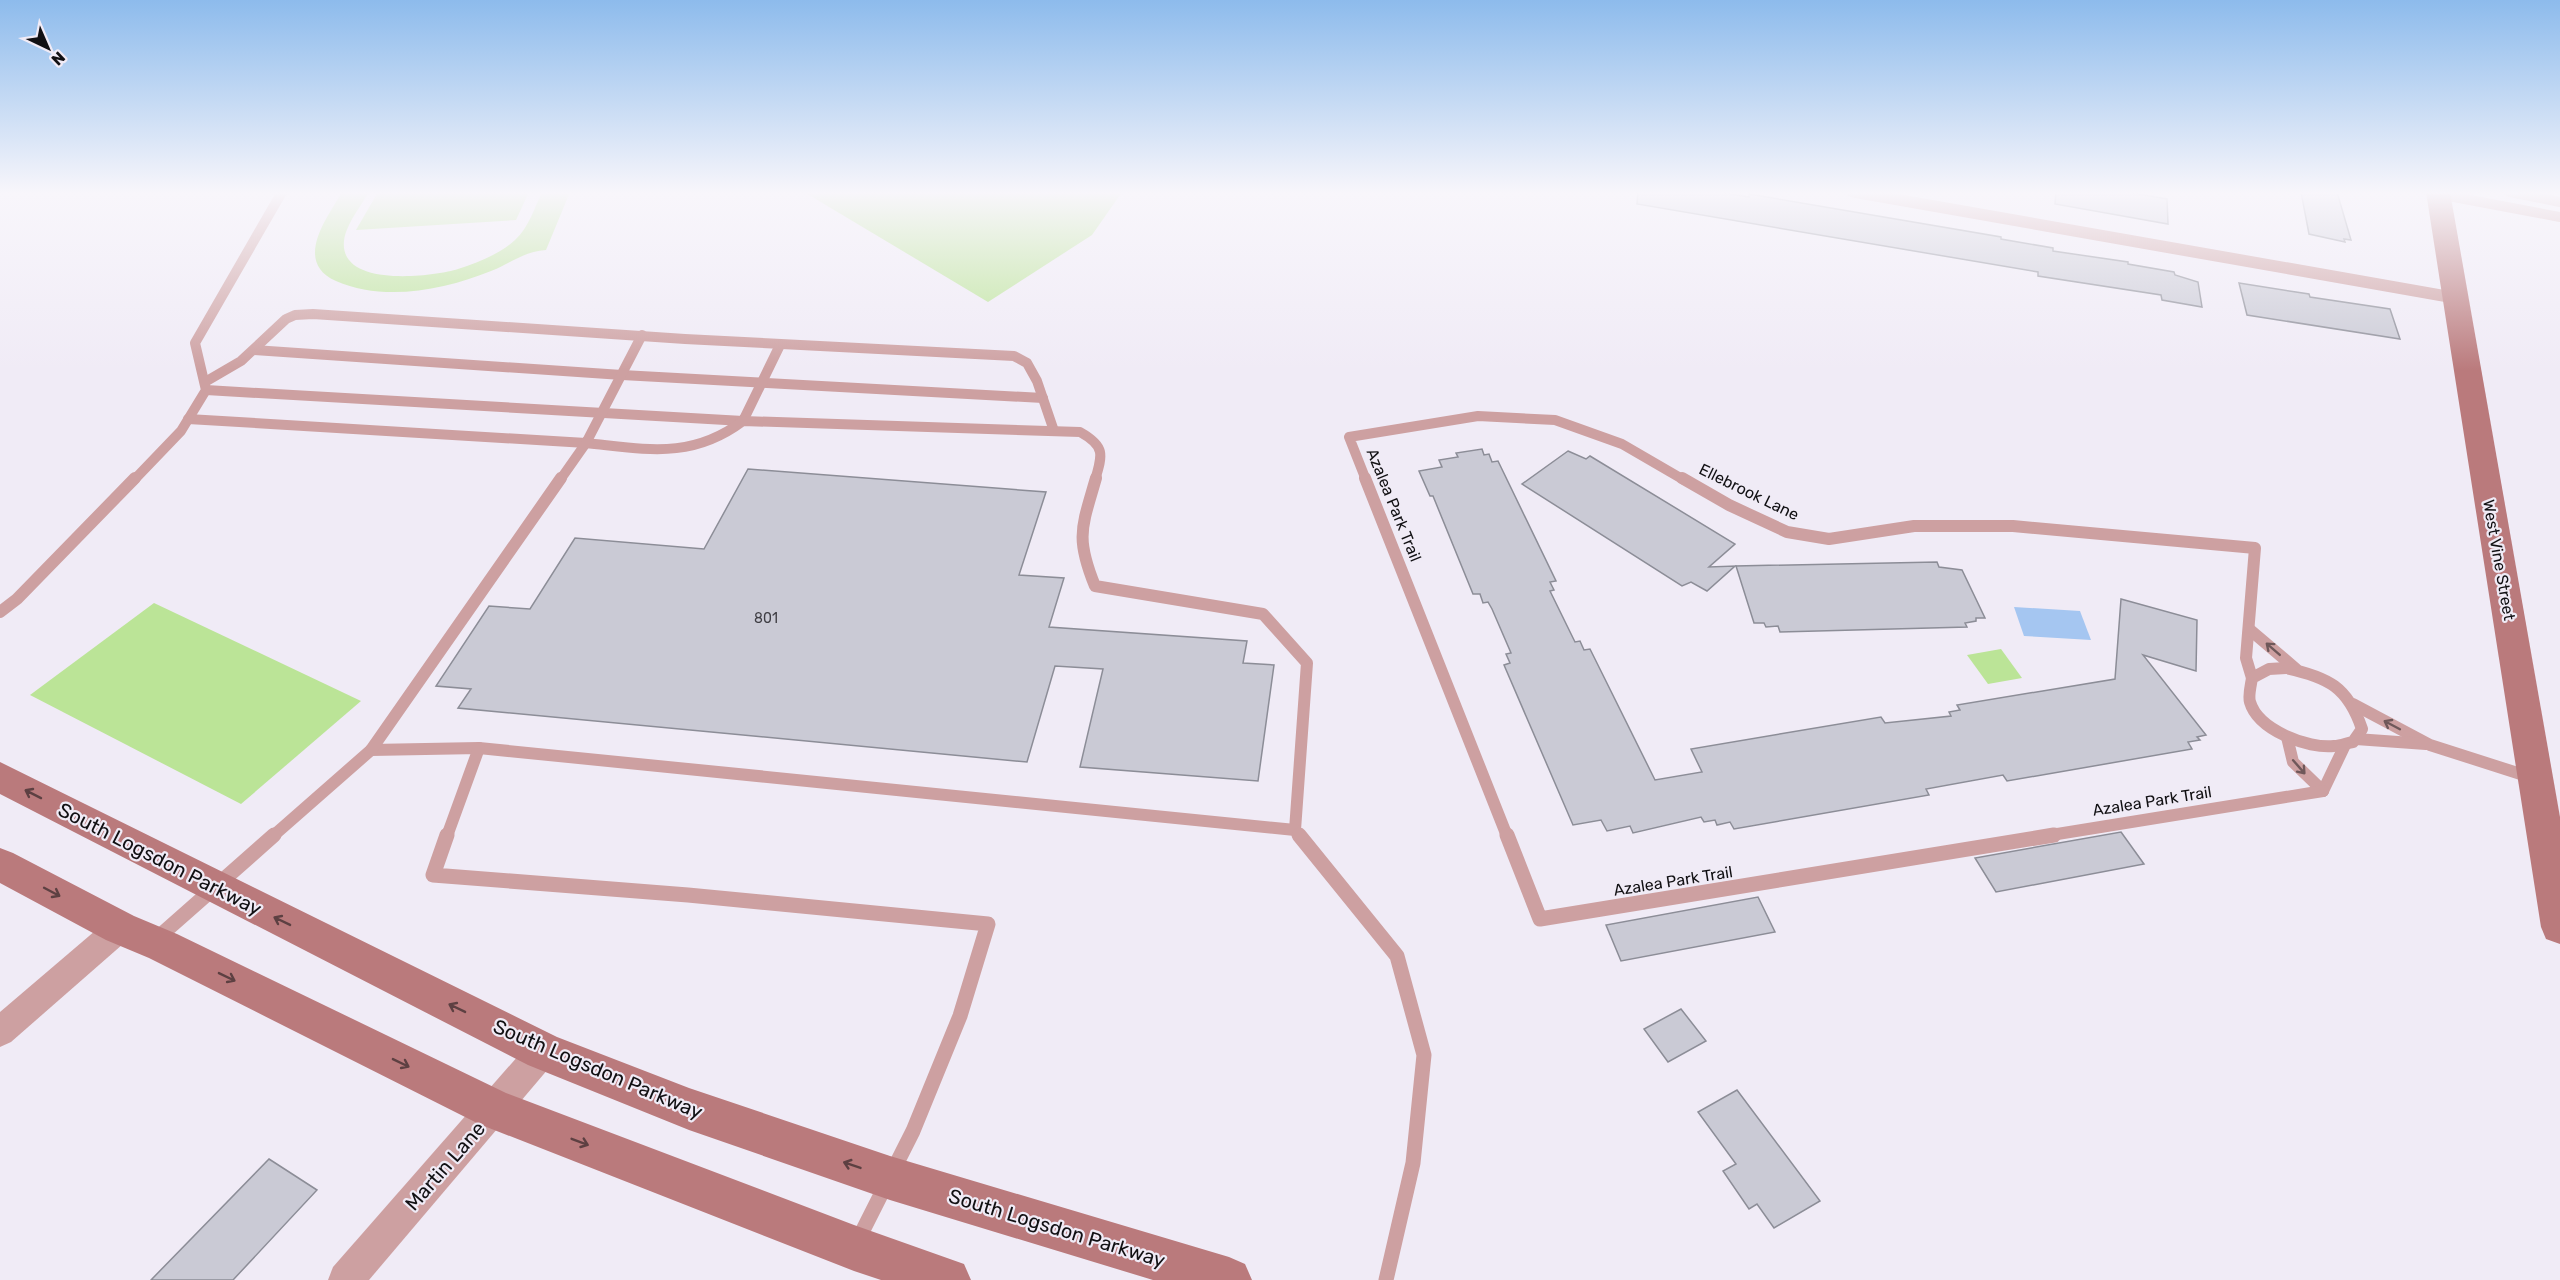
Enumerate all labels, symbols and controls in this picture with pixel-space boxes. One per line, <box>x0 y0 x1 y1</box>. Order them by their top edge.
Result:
north arrow <box>18 18 78 78</box>
text: N <box>47 48 69 69</box>
street label: Azalea Park Trail <box>1363 446 1425 564</box>
street label: Ellebrook Lane <box>1696 460 1802 524</box>
street label: West Vine Street <box>2479 498 2519 622</box>
house number: 801 <box>754 610 778 627</box>
one-way arrow <box>2266 642 2281 656</box>
one-way arrow <box>2383 719 2401 730</box>
one-way arrow <box>2293 759 2306 775</box>
street label: Azalea Park Trail <box>2091 782 2213 820</box>
one-way arrow <box>25 788 43 800</box>
street label: South Logsdon Parkway <box>54 797 266 921</box>
street label: Azalea Park Trail <box>1612 862 1734 900</box>
one-way arrow <box>42 886 60 898</box>
one-way arrow <box>274 914 292 926</box>
one-way arrow <box>217 972 235 984</box>
one-way arrow <box>448 1001 466 1013</box>
street label: South Logsdon Parkway <box>490 1014 706 1124</box>
one-way arrow <box>392 1058 410 1070</box>
street label: Martin Lane <box>400 1117 490 1215</box>
one-way arrow <box>570 1137 589 1148</box>
one-way arrow <box>843 1159 862 1170</box>
street label: South Logsdon Parkway <box>946 1184 1168 1272</box>

